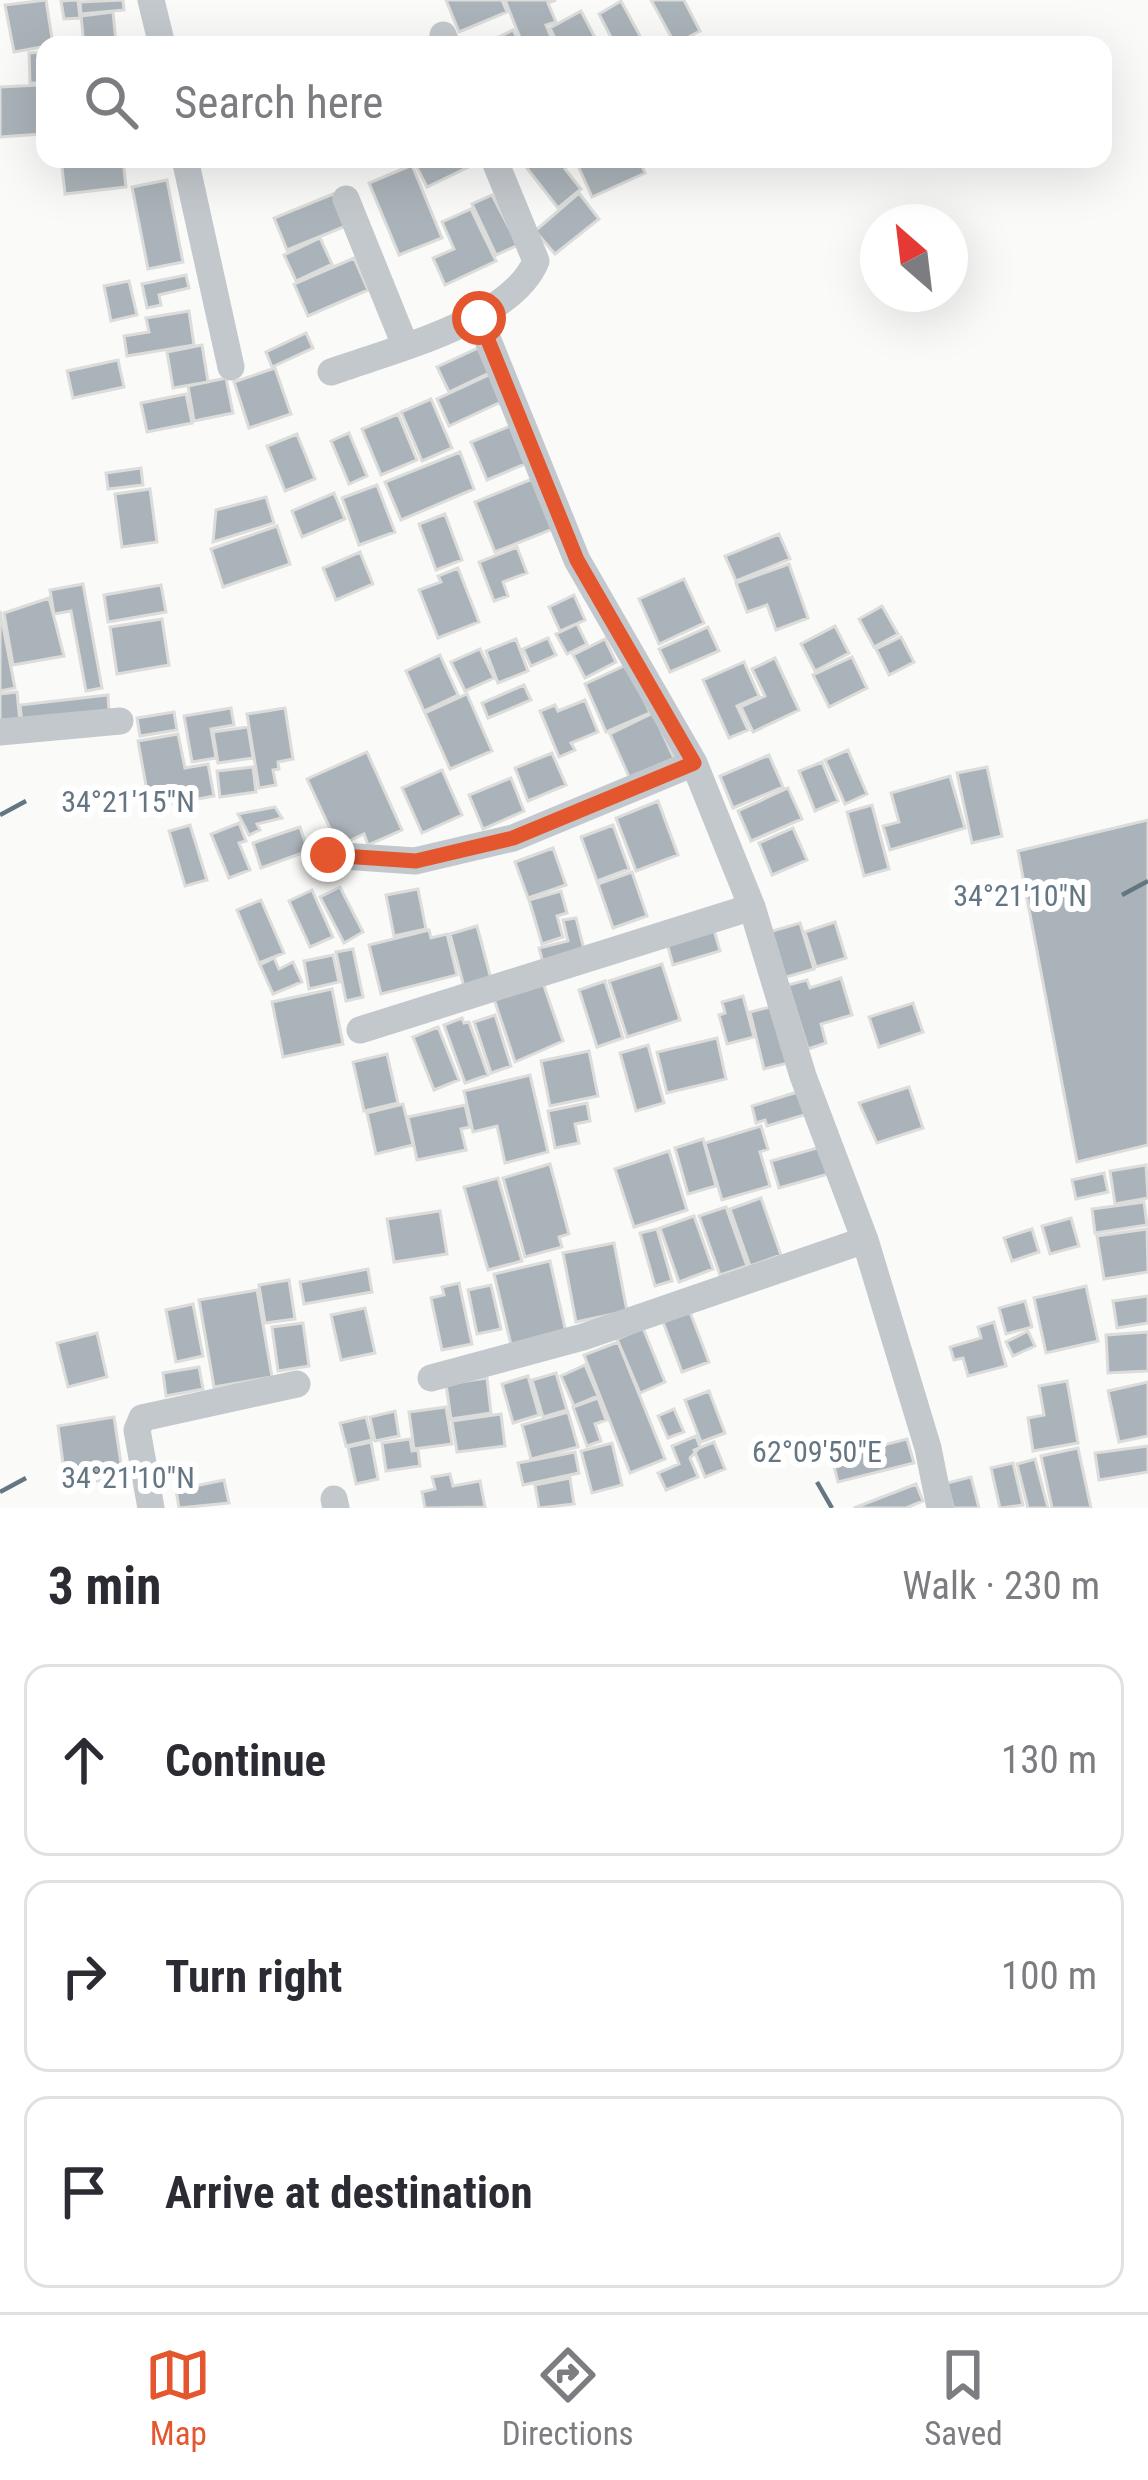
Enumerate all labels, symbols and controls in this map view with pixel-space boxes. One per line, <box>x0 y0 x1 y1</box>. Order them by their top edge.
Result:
search box <box>36 36 1112 168</box>
icon: search <box>78 69 144 135</box>
text: Search here <box>174 76 383 129</box>
north arrow <box>860 204 968 312</box>
route start <box>452 291 506 345</box>
text: 34°21'15"N <box>61 784 195 819</box>
route end <box>301 828 355 882</box>
text: 34°21'10"N <box>953 878 1087 913</box>
text: 62°09'50"E <box>752 1434 882 1469</box>
text: 34°21'10"N <box>61 1460 195 1495</box>
text: 3 min <box>48 1557 161 1616</box>
text: Walk · 230 m <box>902 1563 1100 1609</box>
icon: ahead <box>51 1727 117 1793</box>
text: Continue <box>165 1734 326 1787</box>
text: 130 m <box>1001 1737 1097 1783</box>
icon: right <box>51 1943 117 2009</box>
text: Turn right <box>165 1950 342 2003</box>
text: 100 m <box>1001 1953 1097 1999</box>
icon: arrive <box>51 2159 117 2225</box>
text: Arrive at destination <box>165 2166 533 2219</box>
tab: Map <box>145 2342 211 2453</box>
tab: Directions <box>502 2342 634 2453</box>
tab: Saved <box>924 2342 1003 2453</box>

